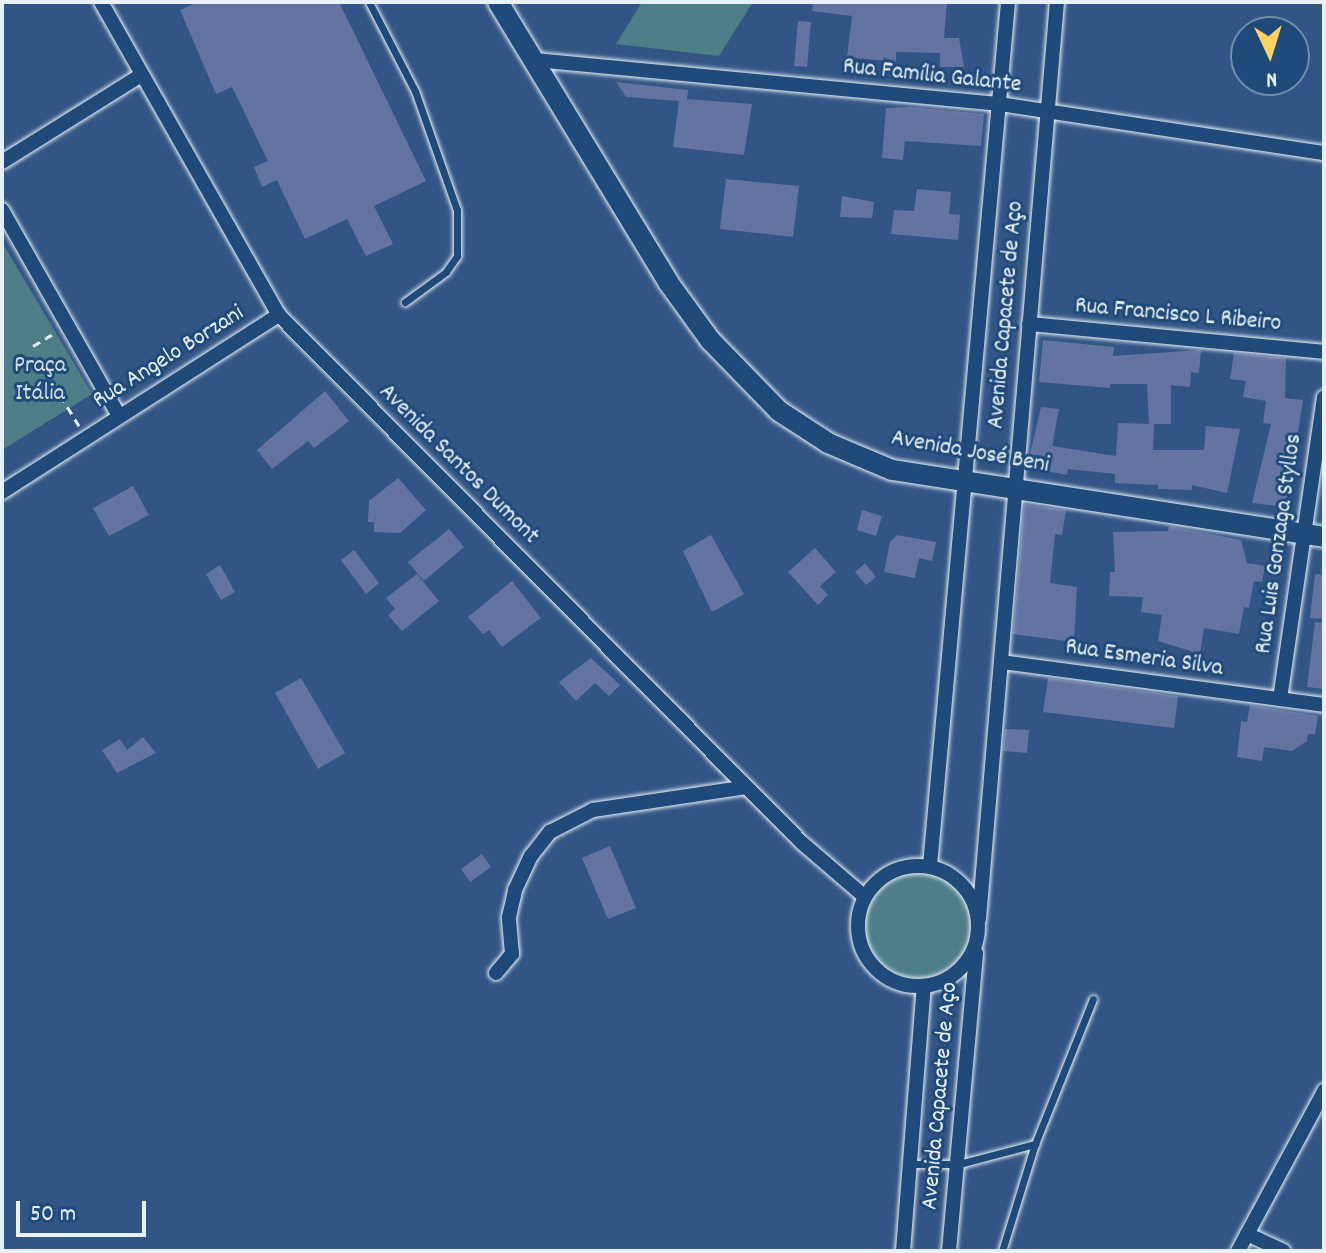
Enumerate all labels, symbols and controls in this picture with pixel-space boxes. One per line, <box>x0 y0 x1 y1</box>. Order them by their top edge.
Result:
north arrow <box>1230 16 1310 96</box>
street label: Rua Família Galante <box>841 53 1023 101</box>
text: N <box>1265 63 1278 94</box>
street label: Avenida Capacete de Aço <box>983 200 1031 430</box>
street label: Rua Francisco L Ribeiro <box>1074 293 1282 339</box>
street label: Rua Angelo Borzani <box>88 300 250 416</box>
park label: Praça Itália <box>14 353 66 409</box>
street label: Avenida Santos Dumont <box>372 379 544 551</box>
street label: Avenida José Beni <box>889 425 1051 481</box>
street label: Rua Luis Gonzaga Styllos <box>1250 432 1310 656</box>
street label: Rua Esmeria Silva <box>1063 634 1225 684</box>
street label: Avenida Capacete de Aço <box>917 981 965 1211</box>
scale bar <box>20 1185 150 1235</box>
text: 50 m <box>30 1198 76 1232</box>

